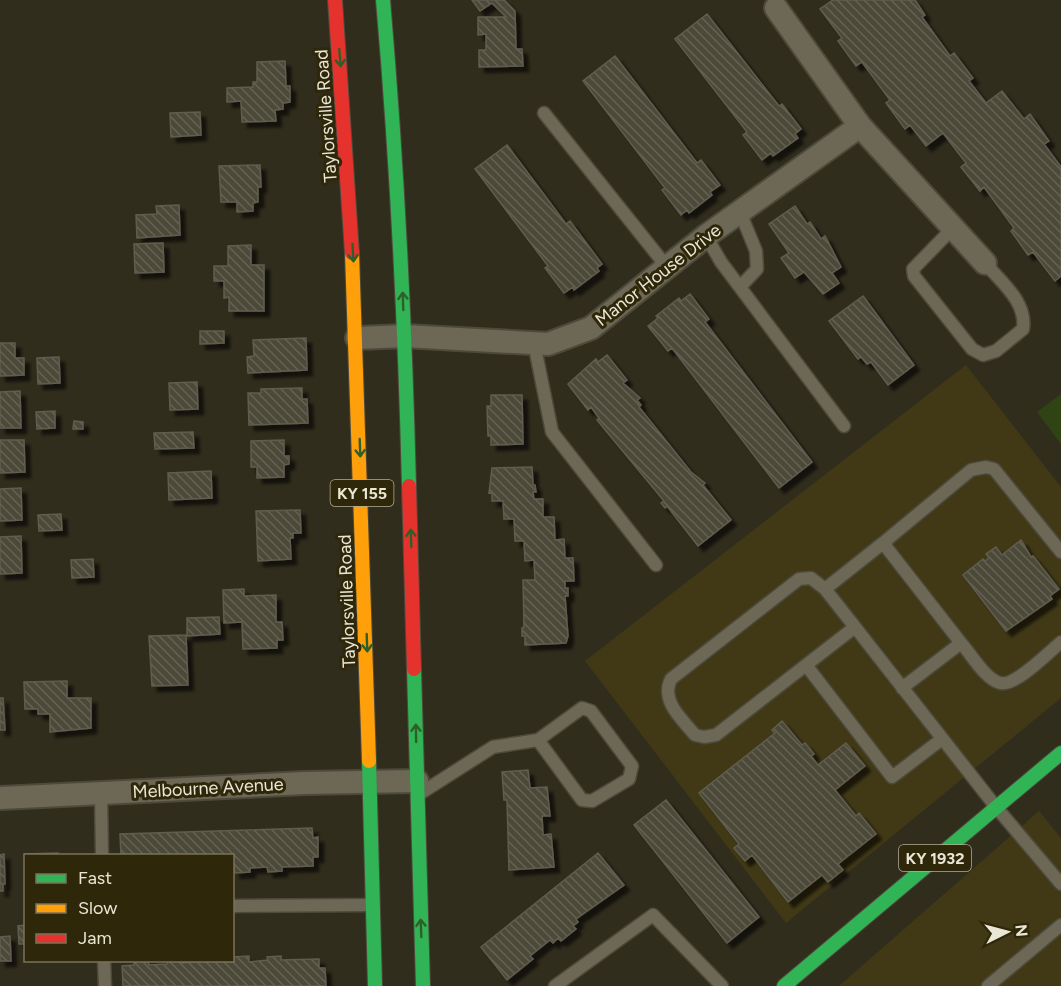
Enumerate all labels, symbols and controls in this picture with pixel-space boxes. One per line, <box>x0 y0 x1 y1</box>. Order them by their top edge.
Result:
one-way arrow <box>335 48 346 68</box>
street label: Taylorsville Road <box>310 49 342 183</box>
street label: Manor House Drive <box>591 219 725 331</box>
one-way arrow <box>347 242 358 262</box>
one-way arrow <box>398 291 409 311</box>
one-way arrow <box>355 437 366 457</box>
road number: KY 155 <box>330 480 394 506</box>
one-way arrow <box>406 528 417 548</box>
street label: Taylorsville Road <box>334 534 360 668</box>
one-way arrow <box>361 632 372 652</box>
one-way arrow <box>410 723 422 743</box>
street label: Melbourne Avenue <box>132 773 284 803</box>
road number: KY 1932 <box>899 845 971 871</box>
legend <box>24 854 234 962</box>
text: Fast <box>78 867 112 889</box>
text: Slow <box>78 897 117 919</box>
north arrow <box>977 902 1037 962</box>
one-way arrow <box>416 918 427 938</box>
text: N <box>1011 923 1032 938</box>
text: Jam <box>78 927 112 949</box>

